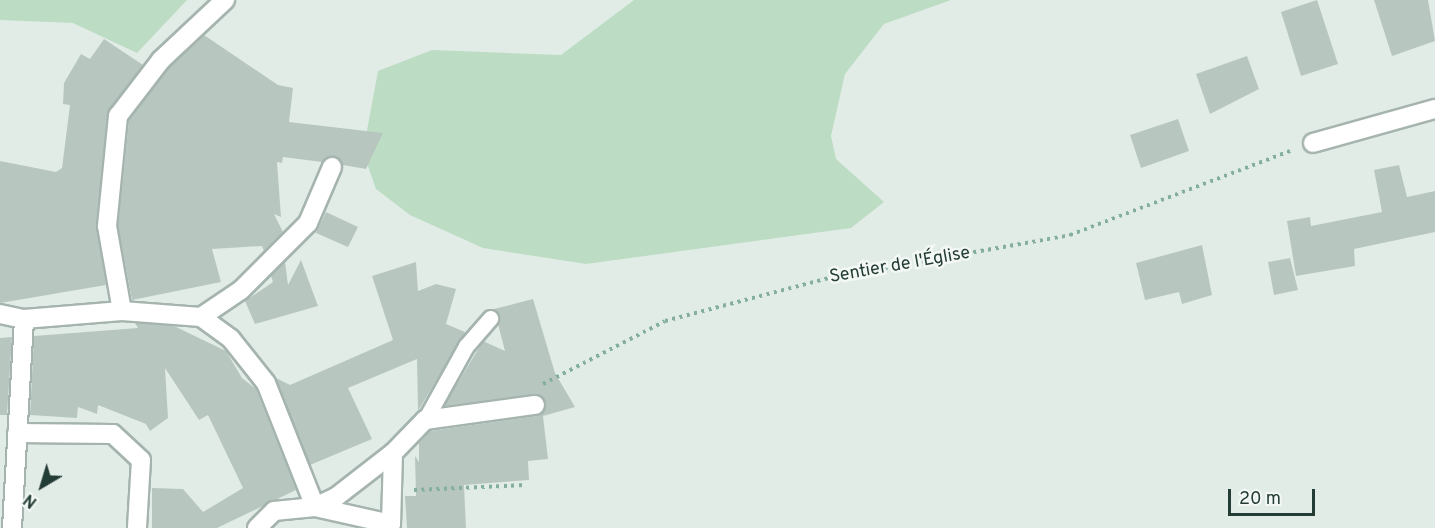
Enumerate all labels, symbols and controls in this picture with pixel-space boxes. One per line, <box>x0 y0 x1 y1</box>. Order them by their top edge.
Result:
street label: Sentier de l'Église <box>828 243 972 289</box>
north arrow <box>12 456 72 516</box>
scale bar <box>1231 477 1318 515</box>
text: 20 m <box>1239 488 1281 511</box>
text: N <box>20 489 42 512</box>

